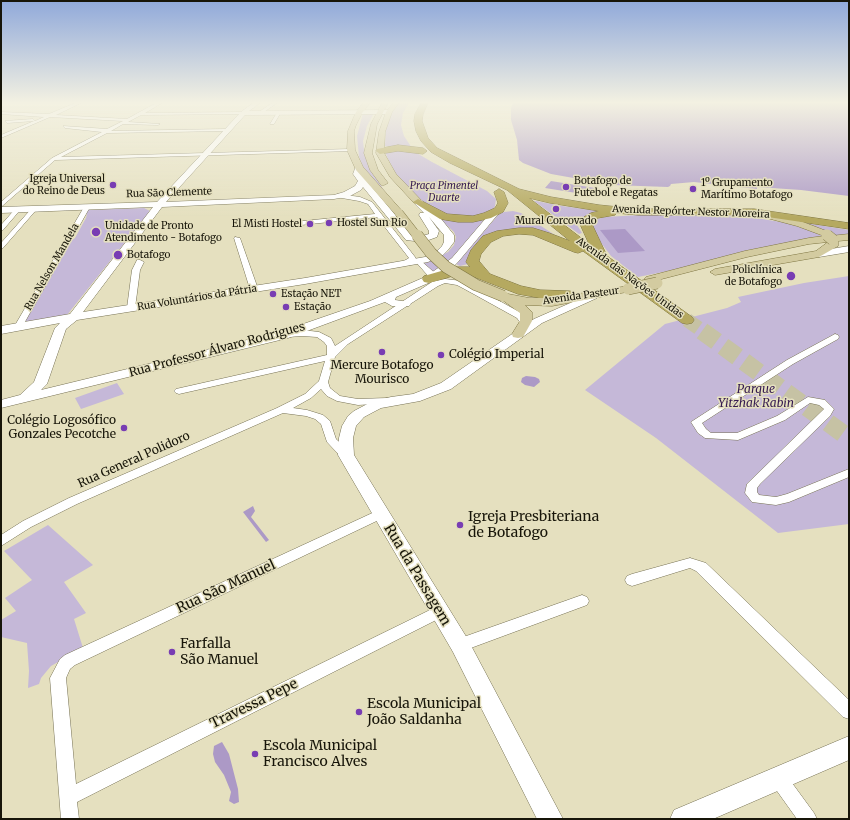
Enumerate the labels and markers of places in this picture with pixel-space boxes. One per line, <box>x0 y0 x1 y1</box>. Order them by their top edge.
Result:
place label: Igreja Universal do Reino de Deus <box>23 173 105 196</box>
place label: Botafogo de Futebol e Regatas <box>574 175 658 198</box>
place label: 1º Grupamento Marítimo Botafogo <box>701 177 793 200</box>
marker: Igreja Universal do Reino de Deus <box>108 180 118 190</box>
marker: Botafogo de Futebol e Regatas <box>561 182 571 192</box>
marker: 1º Grupamento Marítimo Botafogo <box>688 184 698 194</box>
marker: Mural Corcovado <box>551 204 561 214</box>
place label: Mural Corcovado <box>515 215 597 227</box>
place label: Hostel Sun Rio <box>337 217 407 229</box>
place label: El Misti Hostel <box>232 218 302 230</box>
marker: Hostel Sun Rio <box>324 218 334 228</box>
marker: El Misti Hostel <box>305 219 315 229</box>
place label: Unidade de Pronto Atendimento - Botafogo <box>105 220 222 244</box>
marker: Unidade de Pronto Atendimento - Botafogo <box>90 226 102 238</box>
marker: Botafogo <box>112 249 124 261</box>
place label: Botafogo <box>127 249 170 261</box>
place label: Policlínica de Botafogo <box>725 264 782 288</box>
marker: Policlínica de Botafogo <box>785 270 797 282</box>
place label: Estação NET <box>281 288 341 300</box>
marker: Estação NET <box>268 289 278 299</box>
place label: Estação <box>294 301 331 313</box>
marker: Estação <box>281 302 291 312</box>
marker: Mercure Botafogo Mourisco <box>377 347 387 357</box>
place label: Colégio Imperial <box>449 348 544 362</box>
marker: Colégio Imperial <box>436 350 446 360</box>
place label: Mercure Botafogo Mourisco <box>331 359 433 387</box>
place label: Colégio Logosófico Gonzales Pecotche <box>7 414 116 442</box>
marker: Colégio Logosófico Gonzales Pecotche <box>119 423 129 433</box>
place label: Igreja Presbiteriana de Botafogo <box>468 509 599 542</box>
marker: Igreja Presbiteriana de Botafogo <box>455 520 465 530</box>
place label: Farfalla São Manuel <box>180 636 258 668</box>
marker: Farfalla São Manuel <box>167 647 177 657</box>
place label: Escola Municipal João Saldanha <box>367 696 481 728</box>
marker: Escola Municipal João Saldanha <box>354 707 364 717</box>
place label: Escola Municipal Francisco Alves <box>263 738 377 770</box>
marker: Escola Municipal Francisco Alves <box>250 749 260 759</box>

